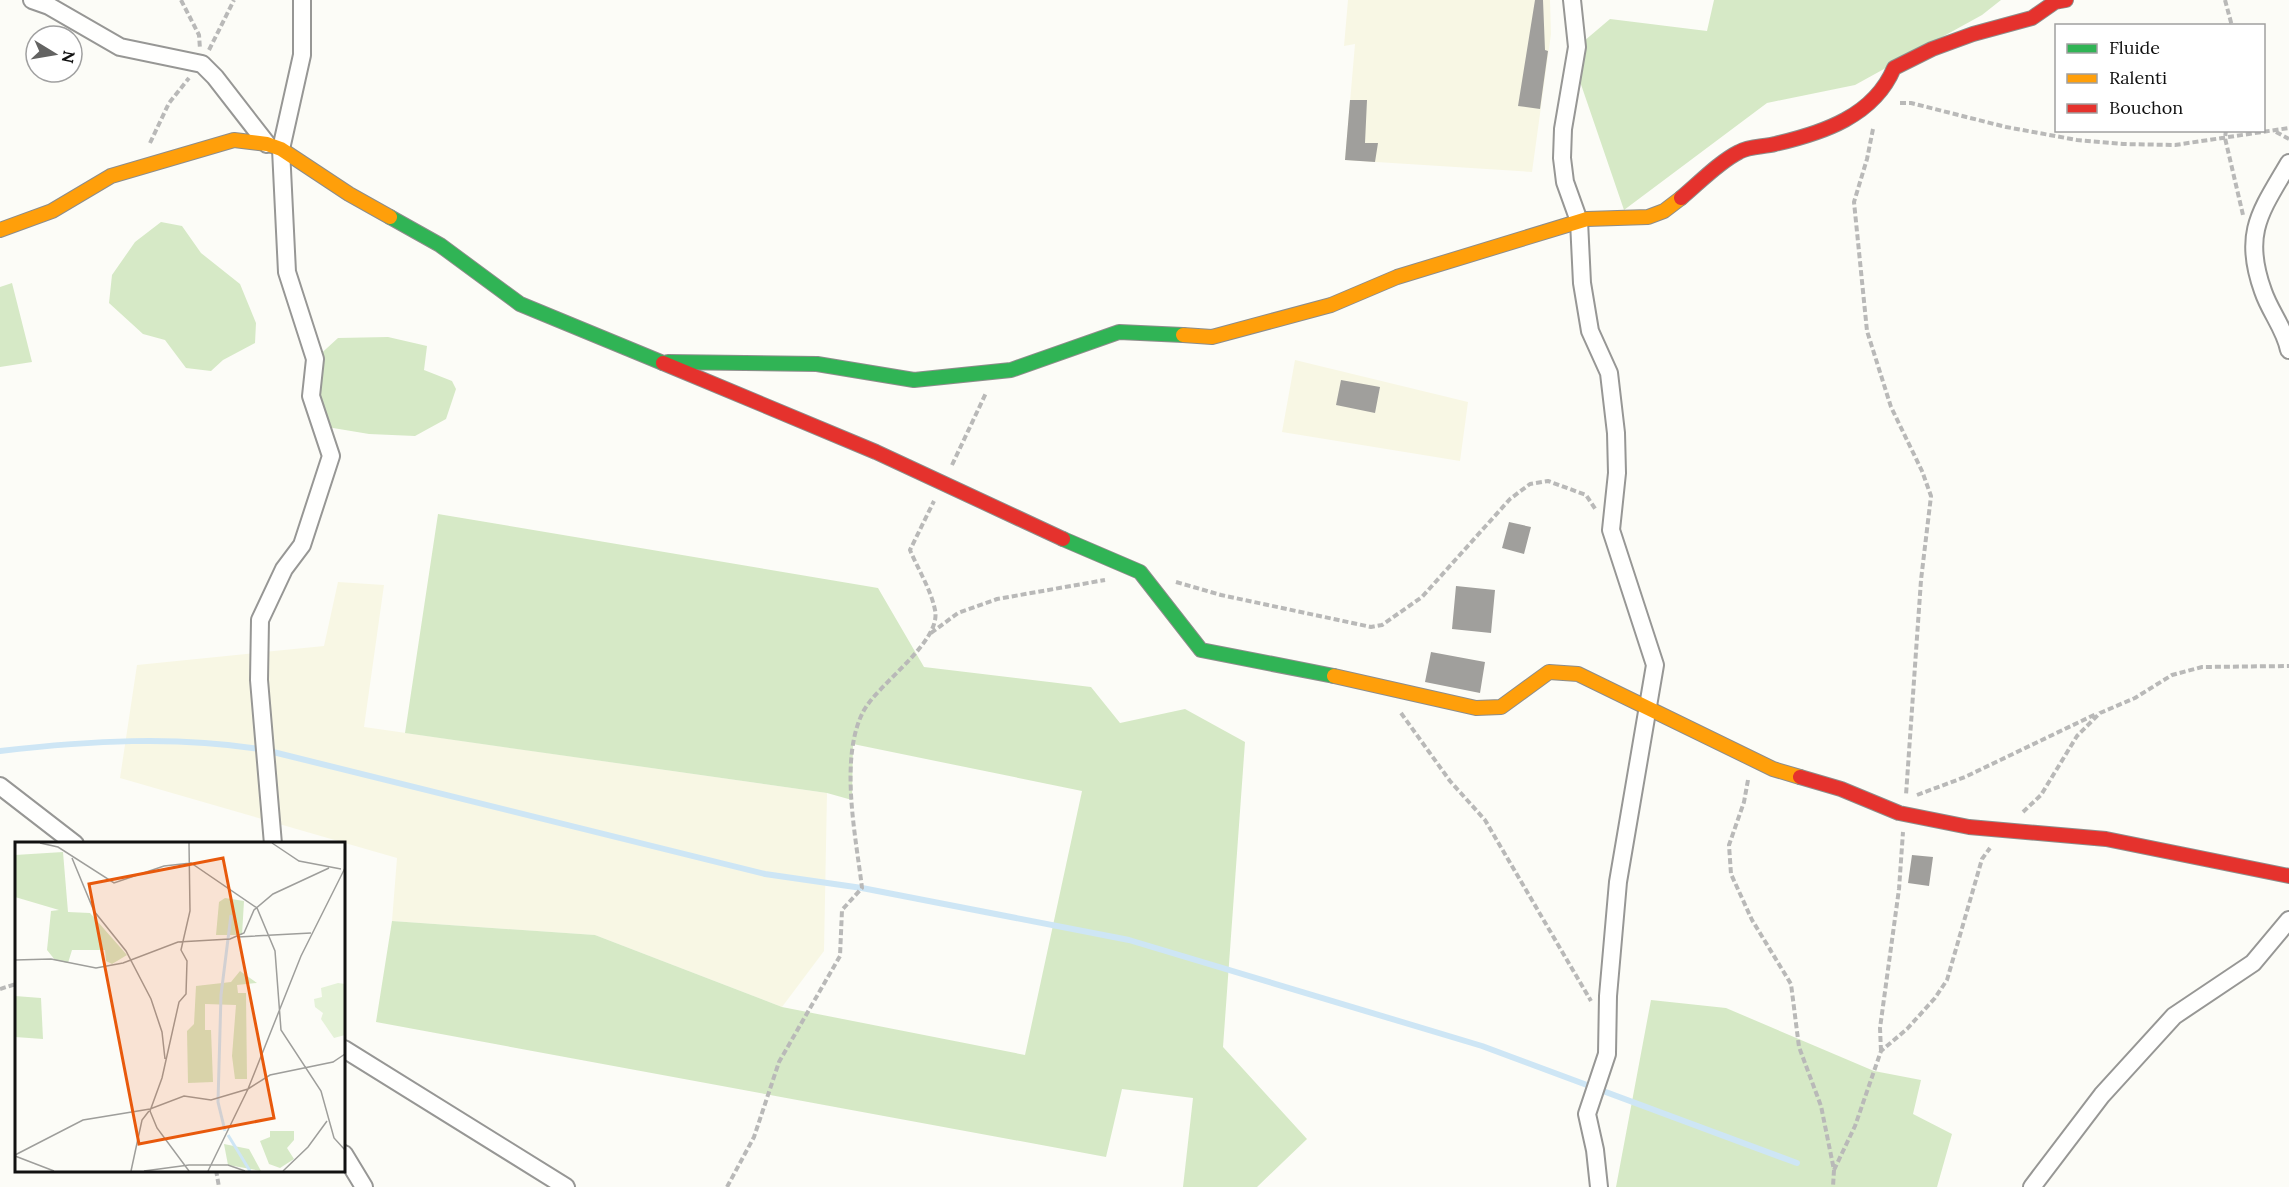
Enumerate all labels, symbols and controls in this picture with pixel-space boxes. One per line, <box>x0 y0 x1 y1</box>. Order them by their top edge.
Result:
north arrow <box>24 24 84 84</box>
legend <box>2055 24 2265 132</box>
text: Fluide <box>2109 36 2160 59</box>
text: N <box>58 49 80 65</box>
text: Ralenti <box>2109 66 2167 89</box>
text: Bouchon <box>2109 96 2183 119</box>
inset map <box>15 842 345 1172</box>

